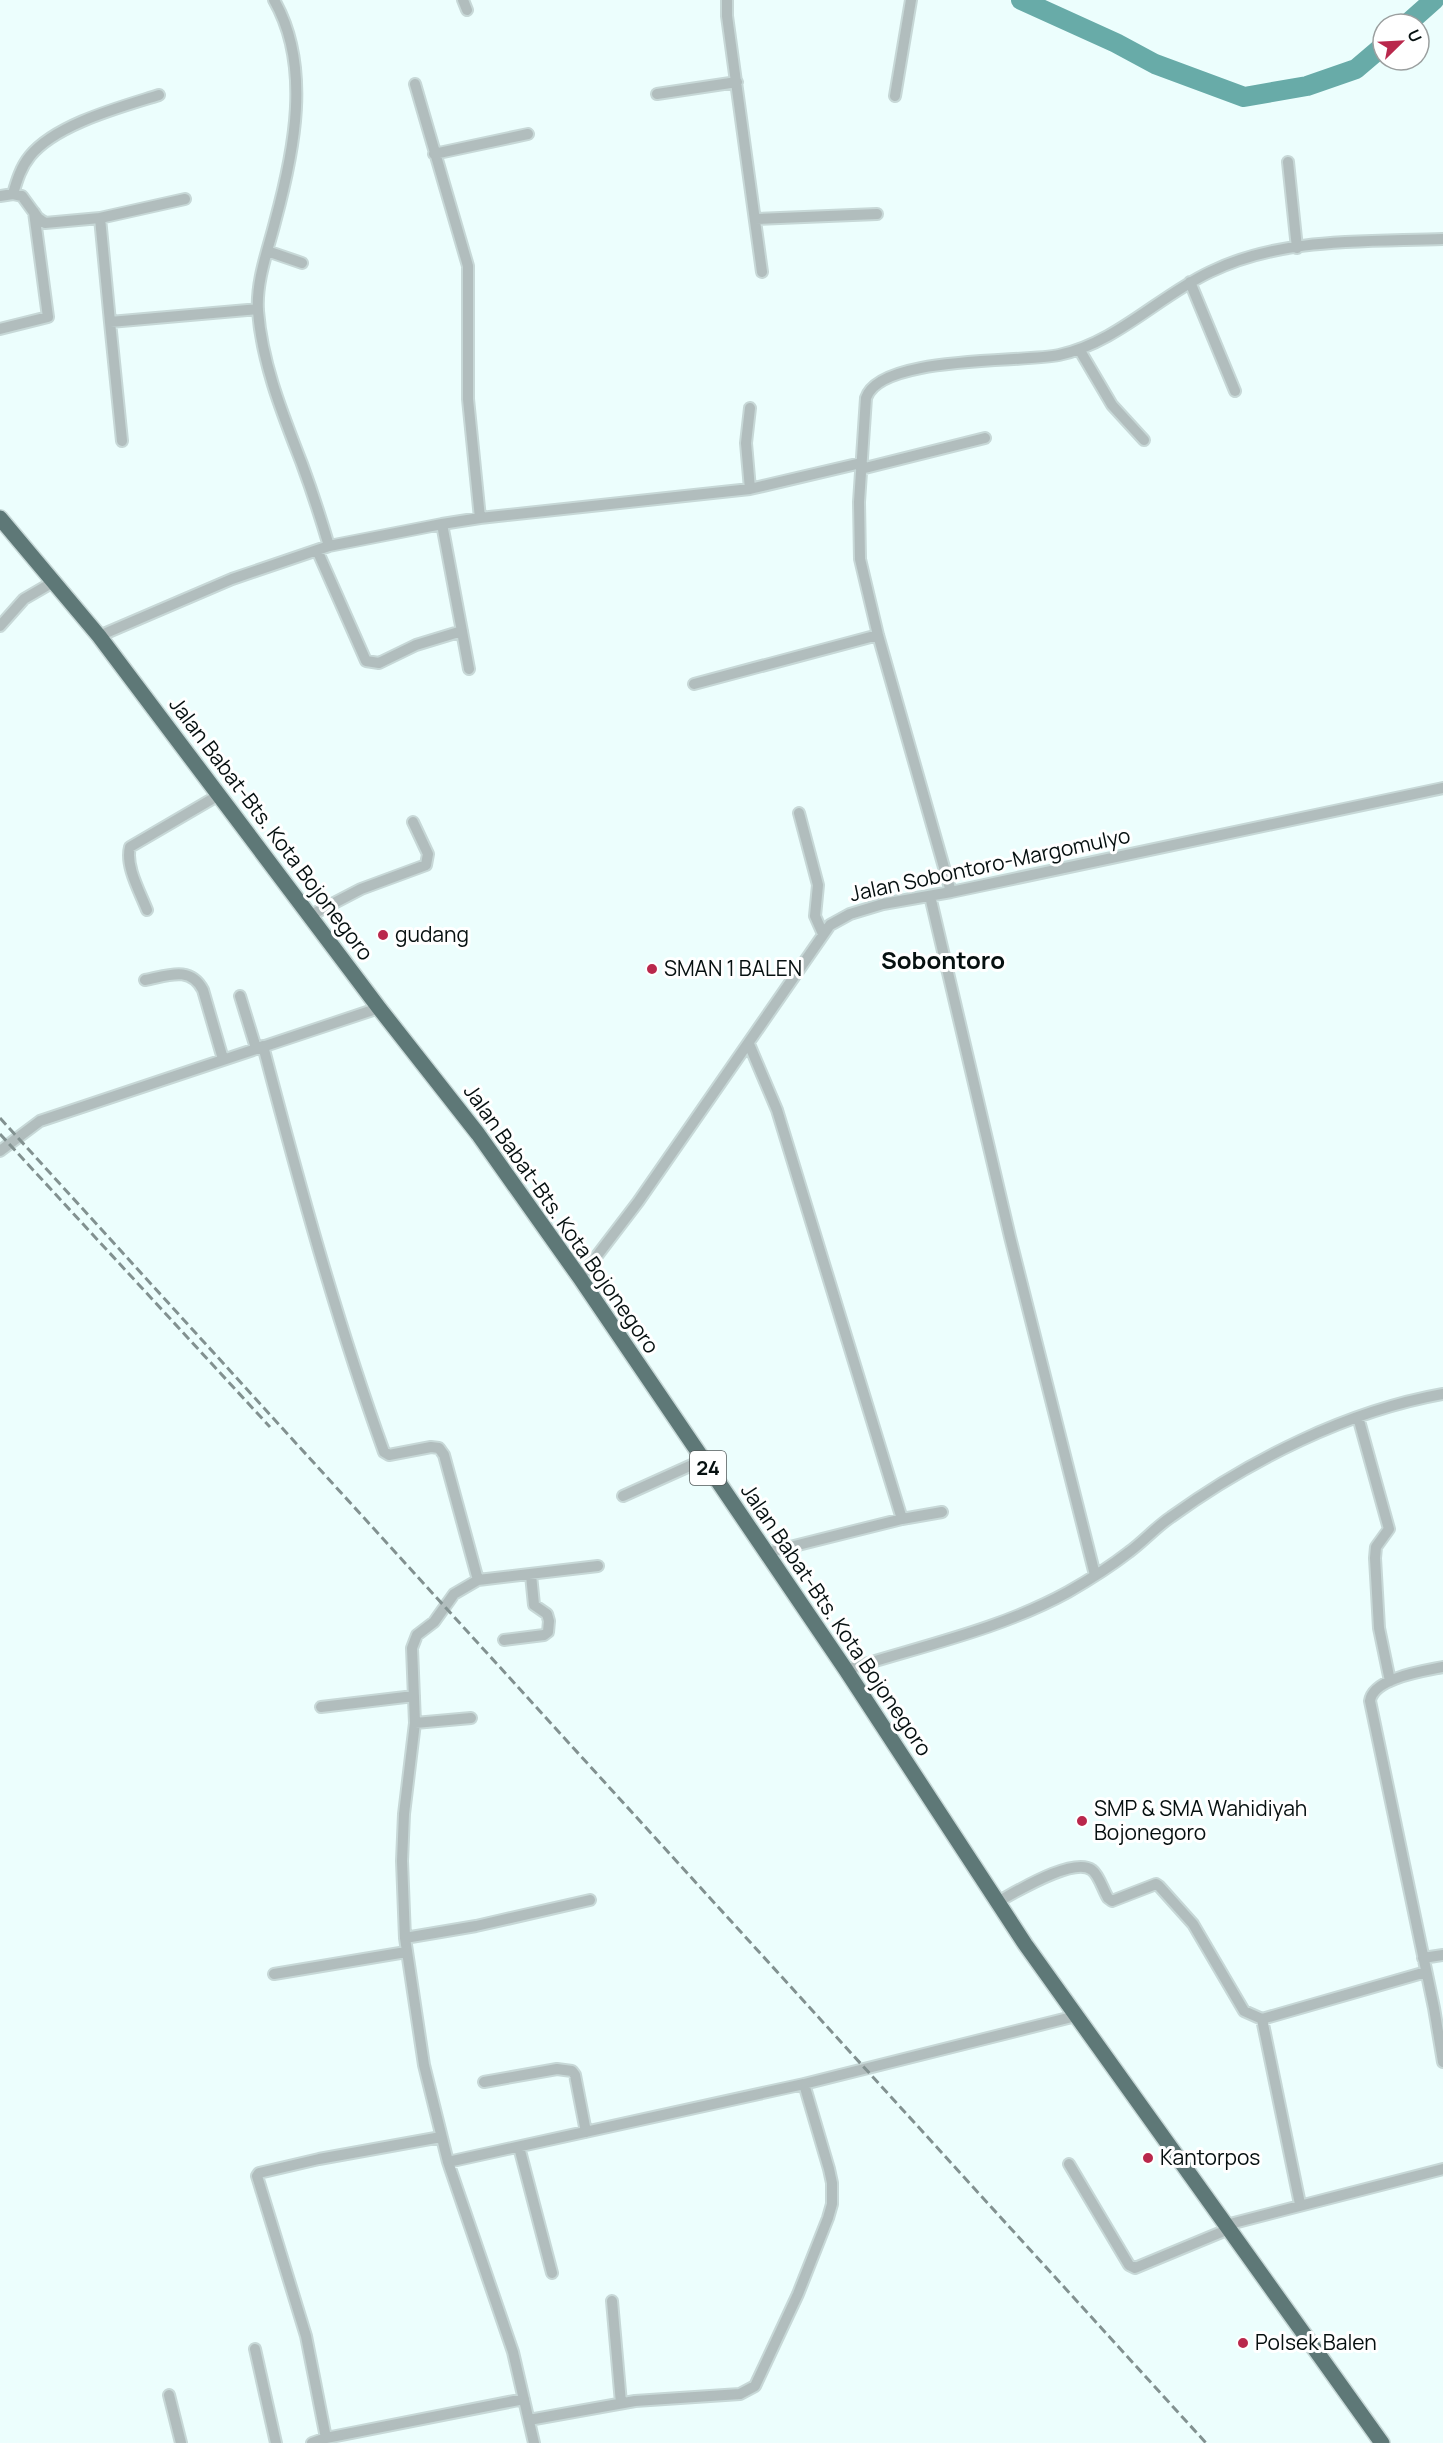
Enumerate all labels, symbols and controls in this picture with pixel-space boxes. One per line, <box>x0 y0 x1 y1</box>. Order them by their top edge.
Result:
north arrow <box>1371 12 1431 72</box>
text: U <box>1402 26 1427 46</box>
street label: Jalan Babat-Bts. Kota Bojonegoro <box>163 691 380 966</box>
street label: Jalan Sobontoro-Margomulyo <box>847 821 1133 907</box>
place label: gudang <box>395 920 469 948</box>
marker: gudang <box>376 928 390 942</box>
district label: Sobontoro <box>881 943 1005 976</box>
place label: SMAN 1 BALEN <box>664 954 802 982</box>
marker: SMAN 1 BALEN <box>645 962 659 976</box>
street label: Jalan Babat-Bts. Kota Bojonegoro <box>458 1078 666 1359</box>
road number: 24 <box>690 1451 726 1485</box>
street label: Jalan Babat-Bts. Kota Bojonegoro <box>735 1478 939 1761</box>
place label: SMP & SMA Wahidiyah Bojonegoro <box>1094 1794 1307 1846</box>
marker: SMP & SMA Wahidiyah Bojonegoro <box>1075 1814 1089 1828</box>
place label: Kantorpos <box>1160 2143 1260 2171</box>
marker: Kantorpos <box>1141 2151 1155 2165</box>
place label: Polsek Balen <box>1255 2328 1377 2356</box>
marker: Polsek Balen <box>1236 2336 1250 2350</box>

